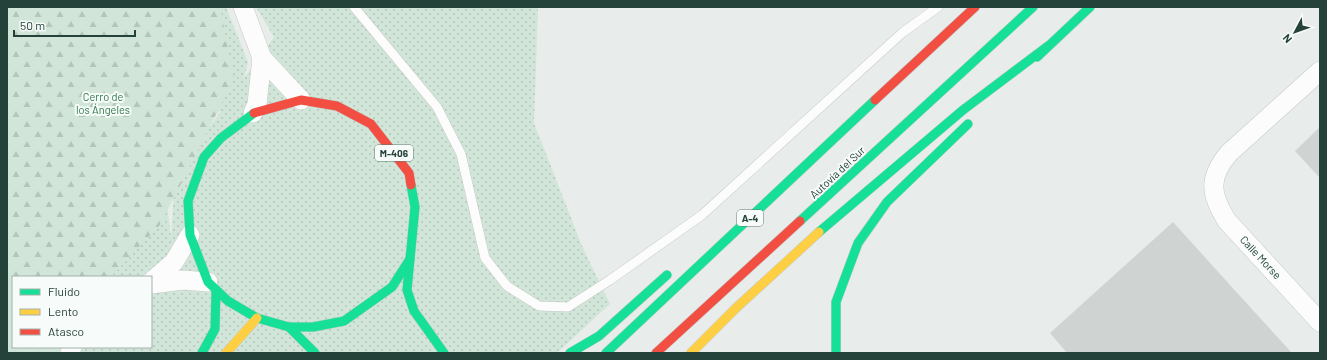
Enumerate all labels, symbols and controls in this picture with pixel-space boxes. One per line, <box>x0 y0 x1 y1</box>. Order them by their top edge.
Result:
scale bar <box>14 12 135 38</box>
north arrow <box>1275 12 1315 52</box>
text: 50 m <box>20 18 45 32</box>
text: N <box>1280 32 1294 46</box>
park label: Cerro de los Ángeles <box>76 90 130 116</box>
street label: Autovía del Sur <box>807 143 867 201</box>
road number: M-406 <box>375 145 413 161</box>
road number: A-4 <box>737 210 763 226</box>
street label: Calle Morse <box>1238 233 1284 281</box>
legend <box>12 276 152 348</box>
text: Fluido <box>48 284 80 298</box>
text: Lento <box>48 304 78 318</box>
text: Atasco <box>48 324 84 338</box>

